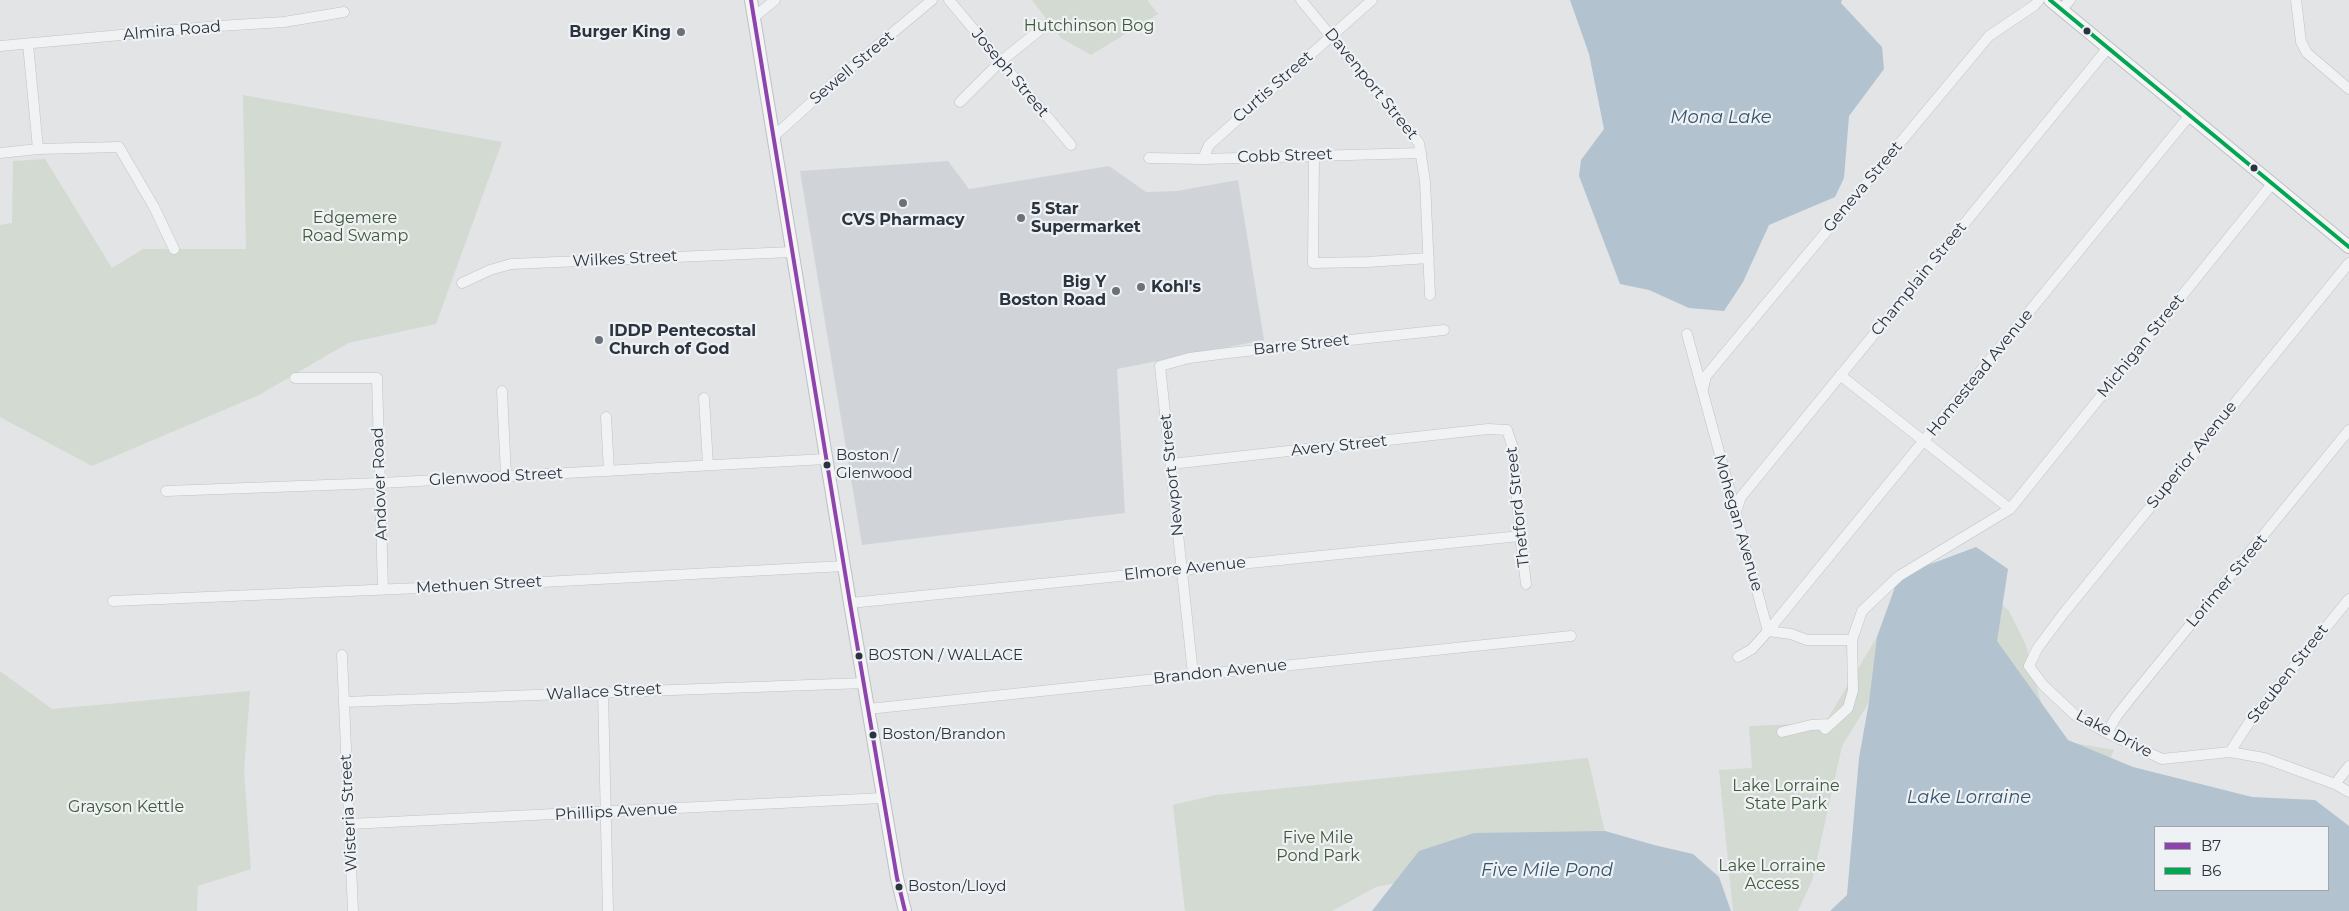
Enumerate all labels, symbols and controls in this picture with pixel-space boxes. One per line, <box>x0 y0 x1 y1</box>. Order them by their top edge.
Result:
park label: Hutchinson Bog <box>1024 16 1154 36</box>
street label: Almira Road <box>122 17 222 45</box>
place label: Burger King <box>569 22 671 42</box>
street label: Davenport Street <box>1320 24 1422 144</box>
street label: Joseph Street <box>967 25 1053 121</box>
marker: Burger King <box>675 26 687 38</box>
unlabelled marker <box>2082 26 2092 36</box>
street label: Sewell Street <box>806 27 898 109</box>
street label: Curtis Street <box>1229 47 1317 127</box>
water label: Mona Lake <box>1670 107 1772 129</box>
street label: Geneva Street <box>1819 138 1907 236</box>
street label: Cobb Street <box>1237 145 1333 167</box>
unlabelled marker <box>2249 163 2259 173</box>
marker: CVS Pharmacy <box>897 197 909 209</box>
place label: 5 Star Supermarket <box>1031 199 1141 237</box>
park label: Edgemere Road Swamp <box>302 208 408 246</box>
place label: CVS Pharmacy <box>841 210 965 230</box>
marker: 5 Star Supermarket <box>1015 212 1027 224</box>
street label: Champlain Street <box>1867 218 1971 340</box>
street label: Wilkes Street <box>572 247 678 271</box>
place label: Big Y Boston Road <box>999 272 1106 310</box>
place label: Kohl's <box>1151 277 1201 297</box>
marker: Kohl's <box>1135 281 1147 293</box>
marker: Big Y Boston Road <box>1110 285 1122 297</box>
street label: Michigan Street <box>2093 290 2189 402</box>
street label: Homestead Avenue <box>1923 306 2037 440</box>
place label: IDDP Pentecostal Church of God <box>609 321 756 359</box>
street label: Barre Street <box>1252 330 1350 360</box>
marker: IDDP Pentecostal Church of God <box>593 334 605 346</box>
street label: Superior Avenue <box>2143 397 2241 513</box>
street label: Newport Street <box>1156 413 1188 537</box>
street label: Andover Road <box>368 427 392 541</box>
street label: Avery Street <box>1290 431 1388 461</box>
street label: Thetford Street <box>1502 446 1534 568</box>
place label: Boston / Glenwood <box>836 447 913 482</box>
street label: Mohegan Avenue <box>1709 452 1767 594</box>
marker: Boston / Glenwood <box>822 460 832 470</box>
street label: Glenwood Street <box>428 464 564 490</box>
street label: Lorimer Street <box>2183 531 2271 631</box>
street label: Elmore Avenue <box>1123 553 1247 585</box>
street label: Methuen Street <box>416 572 542 598</box>
street label: Steuben Street <box>2243 621 2333 727</box>
place label: BOSTON / WALLACE <box>868 647 1023 665</box>
marker: BOSTON / WALLACE <box>854 651 864 661</box>
street label: Brandon Avenue <box>1152 655 1288 689</box>
street label: Wallace Street <box>546 679 662 705</box>
street label: Lake Drive <box>2072 706 2156 762</box>
place label: Boston/Brandon <box>882 726 1006 744</box>
marker: Boston/Brandon <box>868 730 878 740</box>
street label: Wisteria Street <box>336 754 362 872</box>
park label: Lake Lorraine State Park <box>1732 776 1840 814</box>
water label: Lake Lorraine <box>1907 787 2031 809</box>
park label: Grayson Kettle <box>68 797 184 817</box>
street label: Phillips Avenue <box>554 799 678 825</box>
legend <box>2154 826 2329 891</box>
park label: Five Mile Pond Park <box>1276 828 1360 866</box>
text: B7 <box>2201 836 2221 855</box>
park label: Lake Lorraine Access <box>1718 856 1826 894</box>
water label: Five Mile Pond <box>1481 860 1613 882</box>
text: B6 <box>2201 861 2221 880</box>
place label: Boston/Lloyd <box>908 878 1007 896</box>
marker: Boston/Lloyd <box>894 882 904 892</box>

